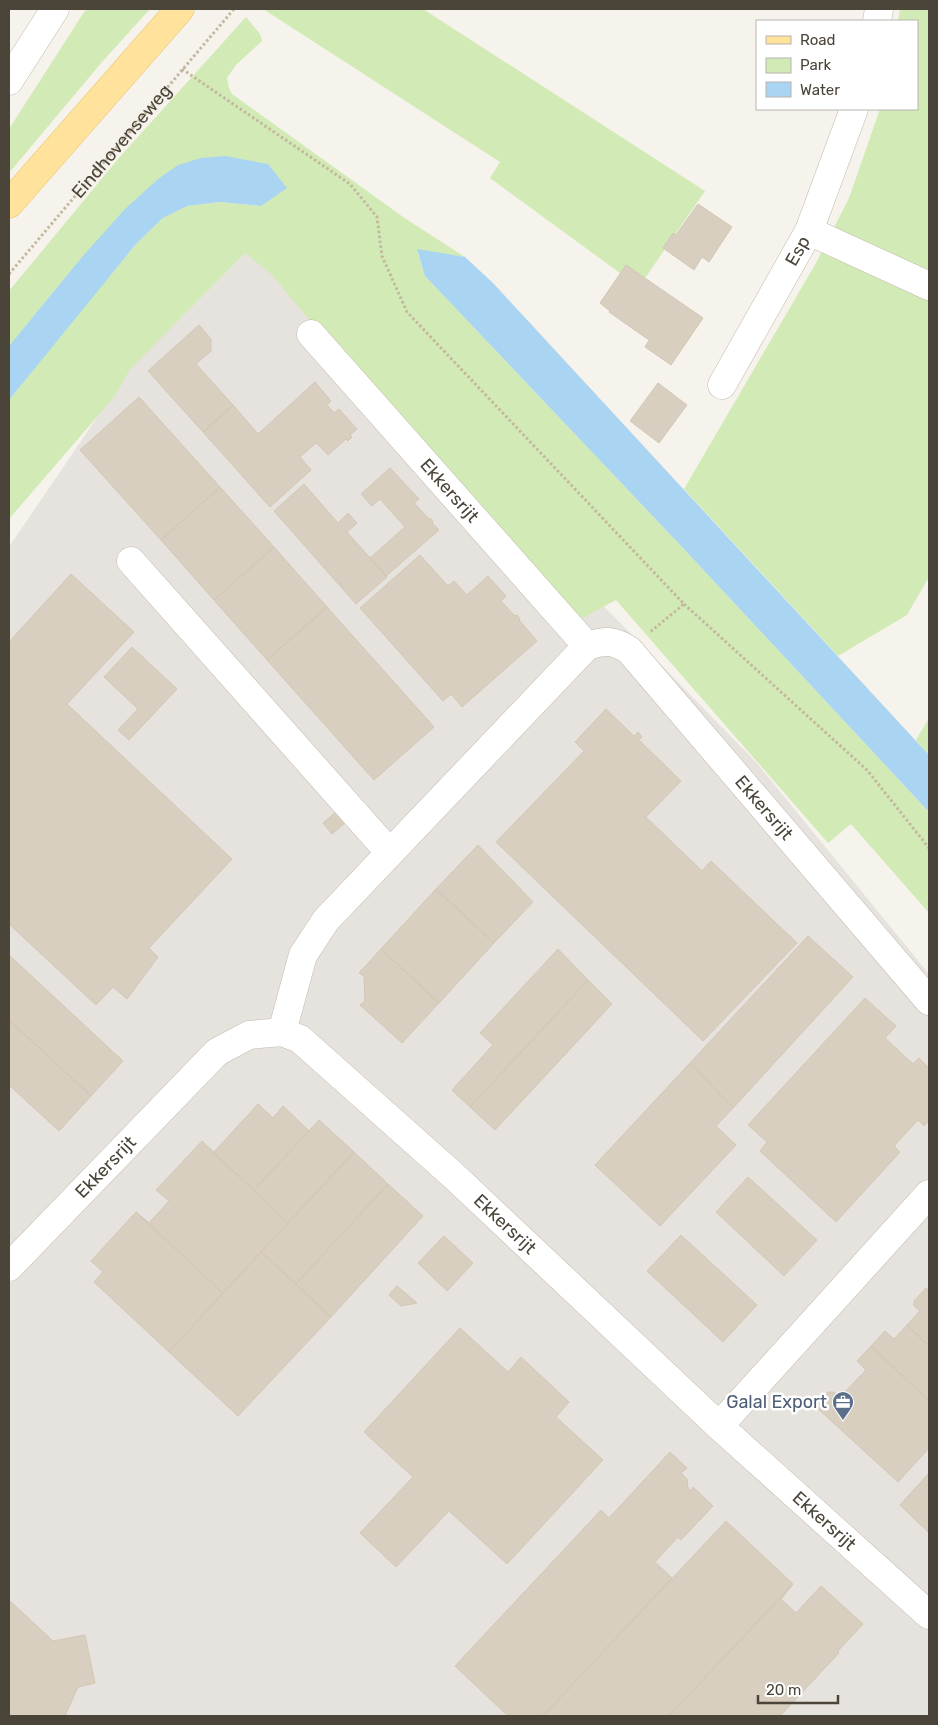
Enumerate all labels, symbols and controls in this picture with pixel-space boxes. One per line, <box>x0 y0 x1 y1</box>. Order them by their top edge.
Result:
legend <box>756 20 918 110</box>
text: Road <box>800 31 836 49</box>
text: Park <box>800 56 831 74</box>
street label: Eindhovenseweg <box>67 80 176 203</box>
text: Water <box>800 81 840 99</box>
street label: Esp <box>781 232 815 270</box>
street label: Ekkersrijt <box>415 454 484 527</box>
street label: Ekkersrijt <box>730 771 798 845</box>
street label: Ekkersrijt <box>71 1131 141 1203</box>
street label: Ekkersrijt <box>469 1189 541 1259</box>
office icon: Galal Export <box>831 1390 855 1421</box>
place label: Galal Export <box>726 1391 827 1413</box>
street label: Ekkersrijt <box>788 1487 861 1555</box>
scale bar <box>758 1672 838 1704</box>
text: 20 m <box>766 1681 801 1699</box>

